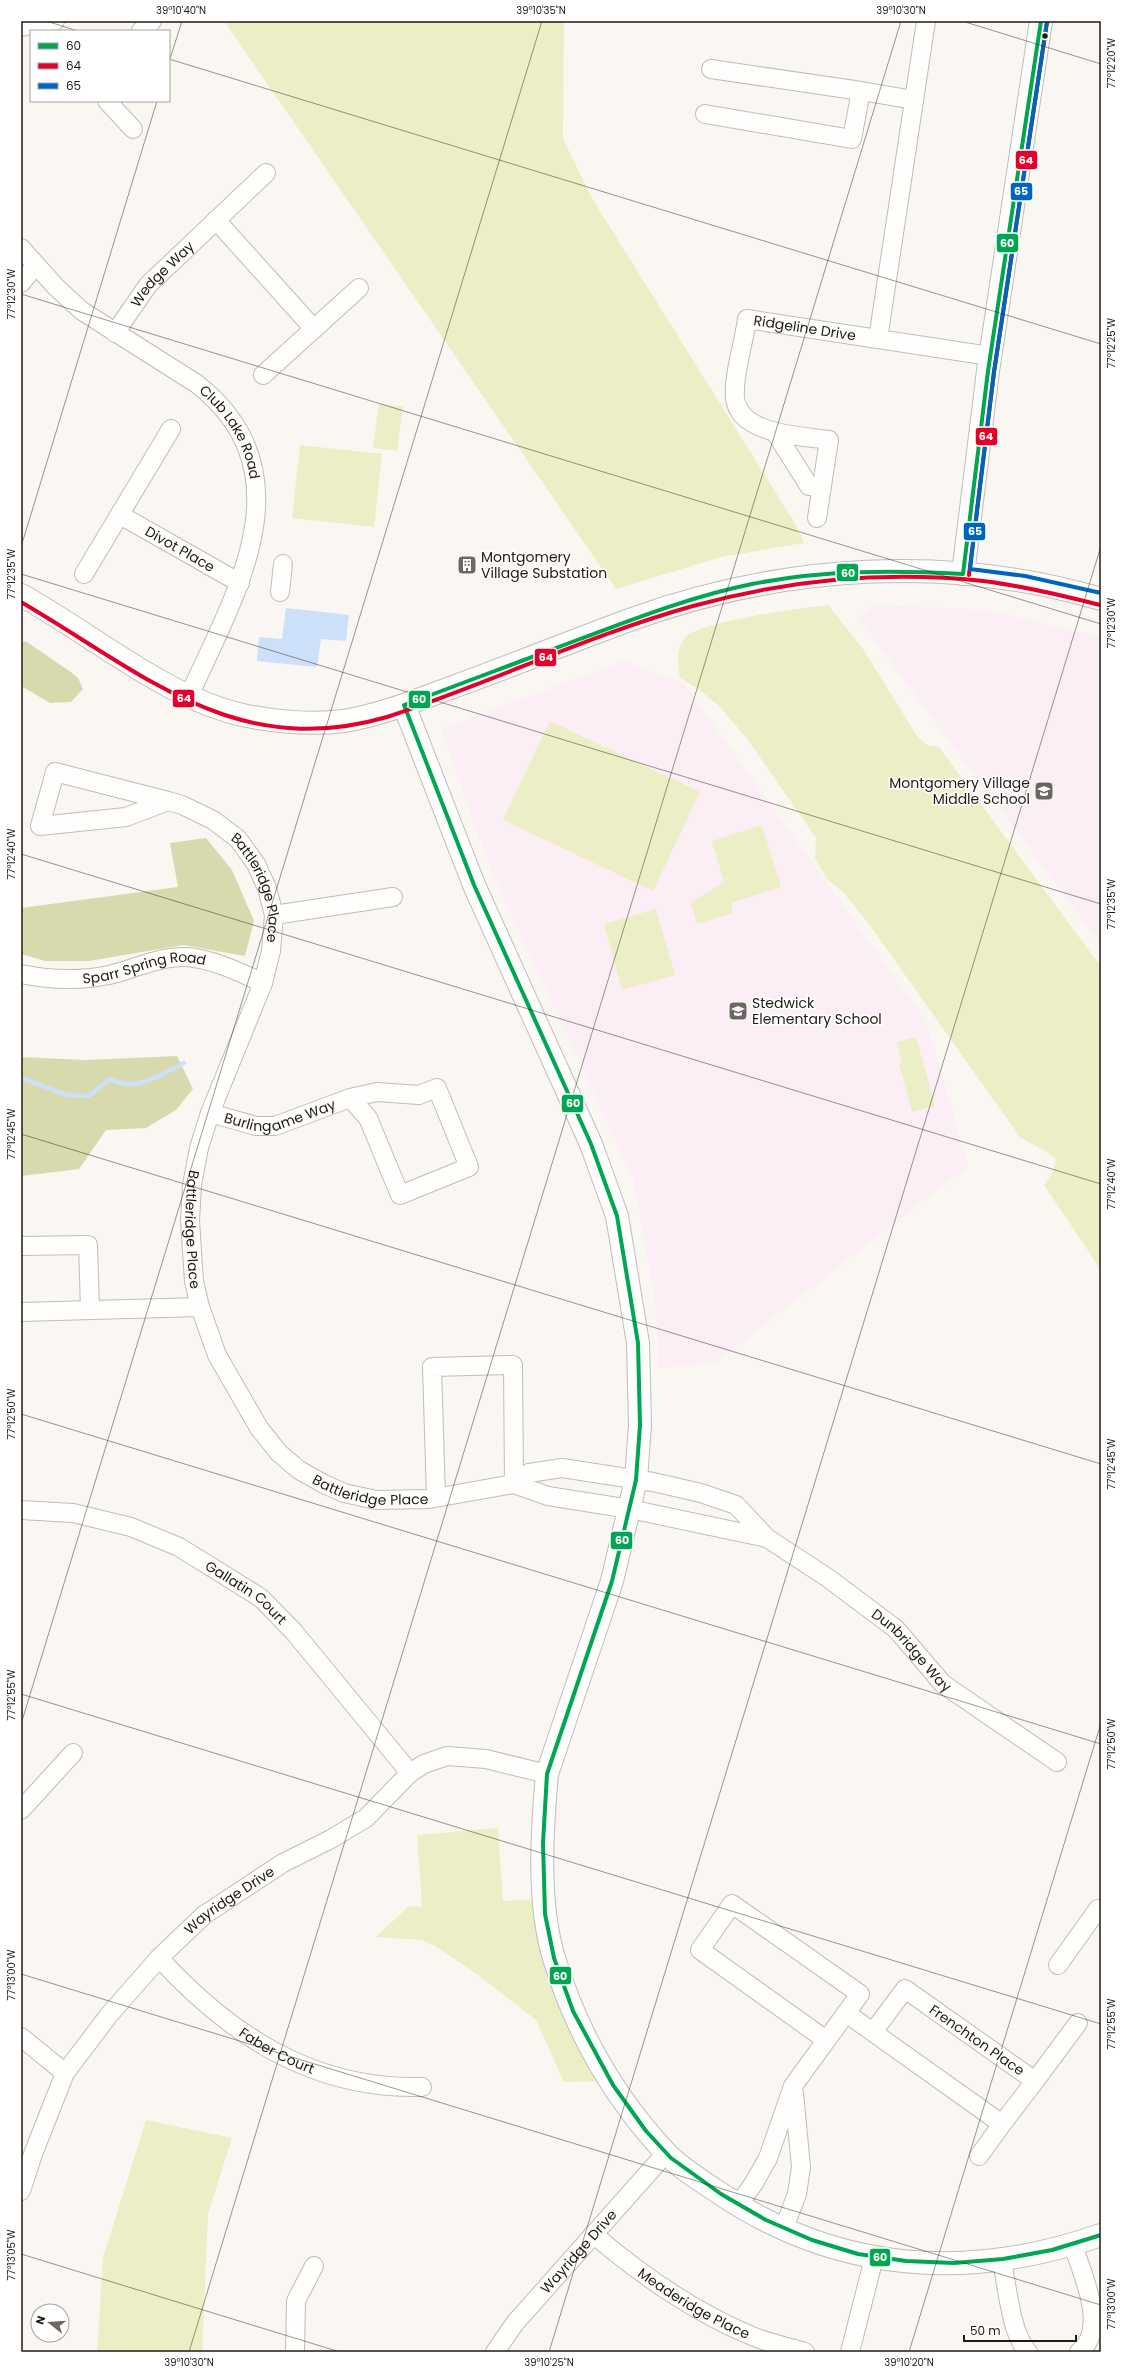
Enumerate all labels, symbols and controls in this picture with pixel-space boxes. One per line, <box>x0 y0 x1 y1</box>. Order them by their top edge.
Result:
text: 39°10'40"N <box>156 3 206 18</box>
text: 39°10'35"N <box>516 3 566 18</box>
text: 39°10'30"N <box>876 3 926 18</box>
legend <box>30 30 170 102</box>
unlabelled marker <box>1040 31 1050 41</box>
text: 60 <box>66 37 81 54</box>
text: 77°12'20"W <box>1104 38 1119 88</box>
text: 64 <box>66 57 82 74</box>
text: 65 <box>66 77 81 94</box>
line badge: 64 <box>1015 150 1038 170</box>
text: 64 <box>1019 152 1034 168</box>
line badge: 65 <box>1010 182 1033 201</box>
text: 65 <box>1014 183 1028 199</box>
line badge: 60 <box>996 233 1019 253</box>
text: 60 <box>1000 235 1014 251</box>
street label: Wedge Way <box>126 236 199 311</box>
text: 77°12'30"W <box>4 269 19 319</box>
street label: Ridgeline Drive <box>752 310 858 345</box>
text: 77°12'25"W <box>1104 318 1119 368</box>
street label: Club Lake Road <box>195 380 265 480</box>
line badge: 64 <box>975 427 998 446</box>
text: 64 <box>979 428 994 444</box>
street label: Divot Place <box>141 521 219 577</box>
line badge: 65 <box>963 522 986 541</box>
text: 65 <box>968 523 982 539</box>
place label: Montgomery Village Substation <box>481 547 607 583</box>
text: 77°12'35"W <box>4 549 19 599</box>
building icon: Montgomery Village Substation <box>456 554 478 576</box>
line badge: 60 <box>836 563 859 582</box>
text: 60 <box>841 565 855 581</box>
text: 77°12'30"W <box>1104 598 1119 648</box>
line badge: 64 <box>534 648 557 667</box>
text: 64 <box>539 649 554 665</box>
line badge: 64 <box>172 689 195 708</box>
text: 64 <box>177 690 192 706</box>
line badge: 60 <box>408 690 431 709</box>
text: 60 <box>412 691 426 707</box>
place label: Montgomery Village Middle School <box>889 773 1030 809</box>
school or university icon: Montgomery Village Middle School <box>1033 780 1055 802</box>
street label: Battleridge Place <box>227 827 284 944</box>
text: 77°12'40"W <box>4 828 19 879</box>
text: 77°12'35"W <box>1104 879 1119 929</box>
street label: Sparr Spring Road <box>82 947 208 989</box>
place label: Stedwick Elementary School <box>752 993 882 1029</box>
school or university icon: Stedwick Elementary School <box>727 1000 749 1022</box>
street label: Burlingame Way <box>222 1094 339 1137</box>
line badge: 60 <box>561 1094 584 1113</box>
text: 60 <box>566 1095 580 1111</box>
text: 77°12'45"W <box>4 1108 19 1159</box>
text: 77°12'40"W <box>1104 1158 1119 1209</box>
street label: Battleridge Place <box>180 1169 206 1291</box>
text: 77°12'50"W <box>4 1388 19 1439</box>
text: 77°12'45"W <box>1104 1438 1119 1489</box>
street label: Battleridge Place <box>309 1470 429 1510</box>
line badge: 60 <box>610 1531 633 1550</box>
text: 60 <box>615 1532 629 1548</box>
street label: Gallatin Court <box>201 1556 291 1629</box>
street label: Dunbridge Way <box>868 1604 955 1697</box>
text: 77°12'55"W <box>4 1669 19 1720</box>
text: 77°12'50"W <box>1104 1718 1119 1769</box>
street label: Wayridge Drive <box>180 1861 278 1939</box>
text: 77°13'00"W <box>4 1949 19 2000</box>
line badge: 60 <box>549 1966 572 1985</box>
text: 60 <box>553 1968 567 1984</box>
text: 77°12'55"W <box>1104 1998 1119 2049</box>
street label: Frenchton Place <box>925 2000 1029 2081</box>
street label: Faber Court <box>235 2022 317 2079</box>
street label: Wayridge Drive <box>536 2205 622 2298</box>
text: 77°13'05"W <box>4 2229 19 2280</box>
line badge: 60 <box>869 2248 891 2267</box>
text: 60 <box>873 2249 887 2265</box>
street label: Meaderidge Place <box>634 2263 753 2344</box>
text: 77°13'00"W <box>1104 2278 1119 2329</box>
north arrow <box>30 2303 70 2343</box>
text: N <box>32 2314 49 2326</box>
scale bar <box>964 2317 1076 2343</box>
text: 50 m <box>970 2322 1001 2339</box>
text: 39°10'30"N <box>164 2355 214 2370</box>
text: 39°10'25"N <box>524 2355 574 2370</box>
text: 39°10'20"N <box>884 2355 934 2370</box>

